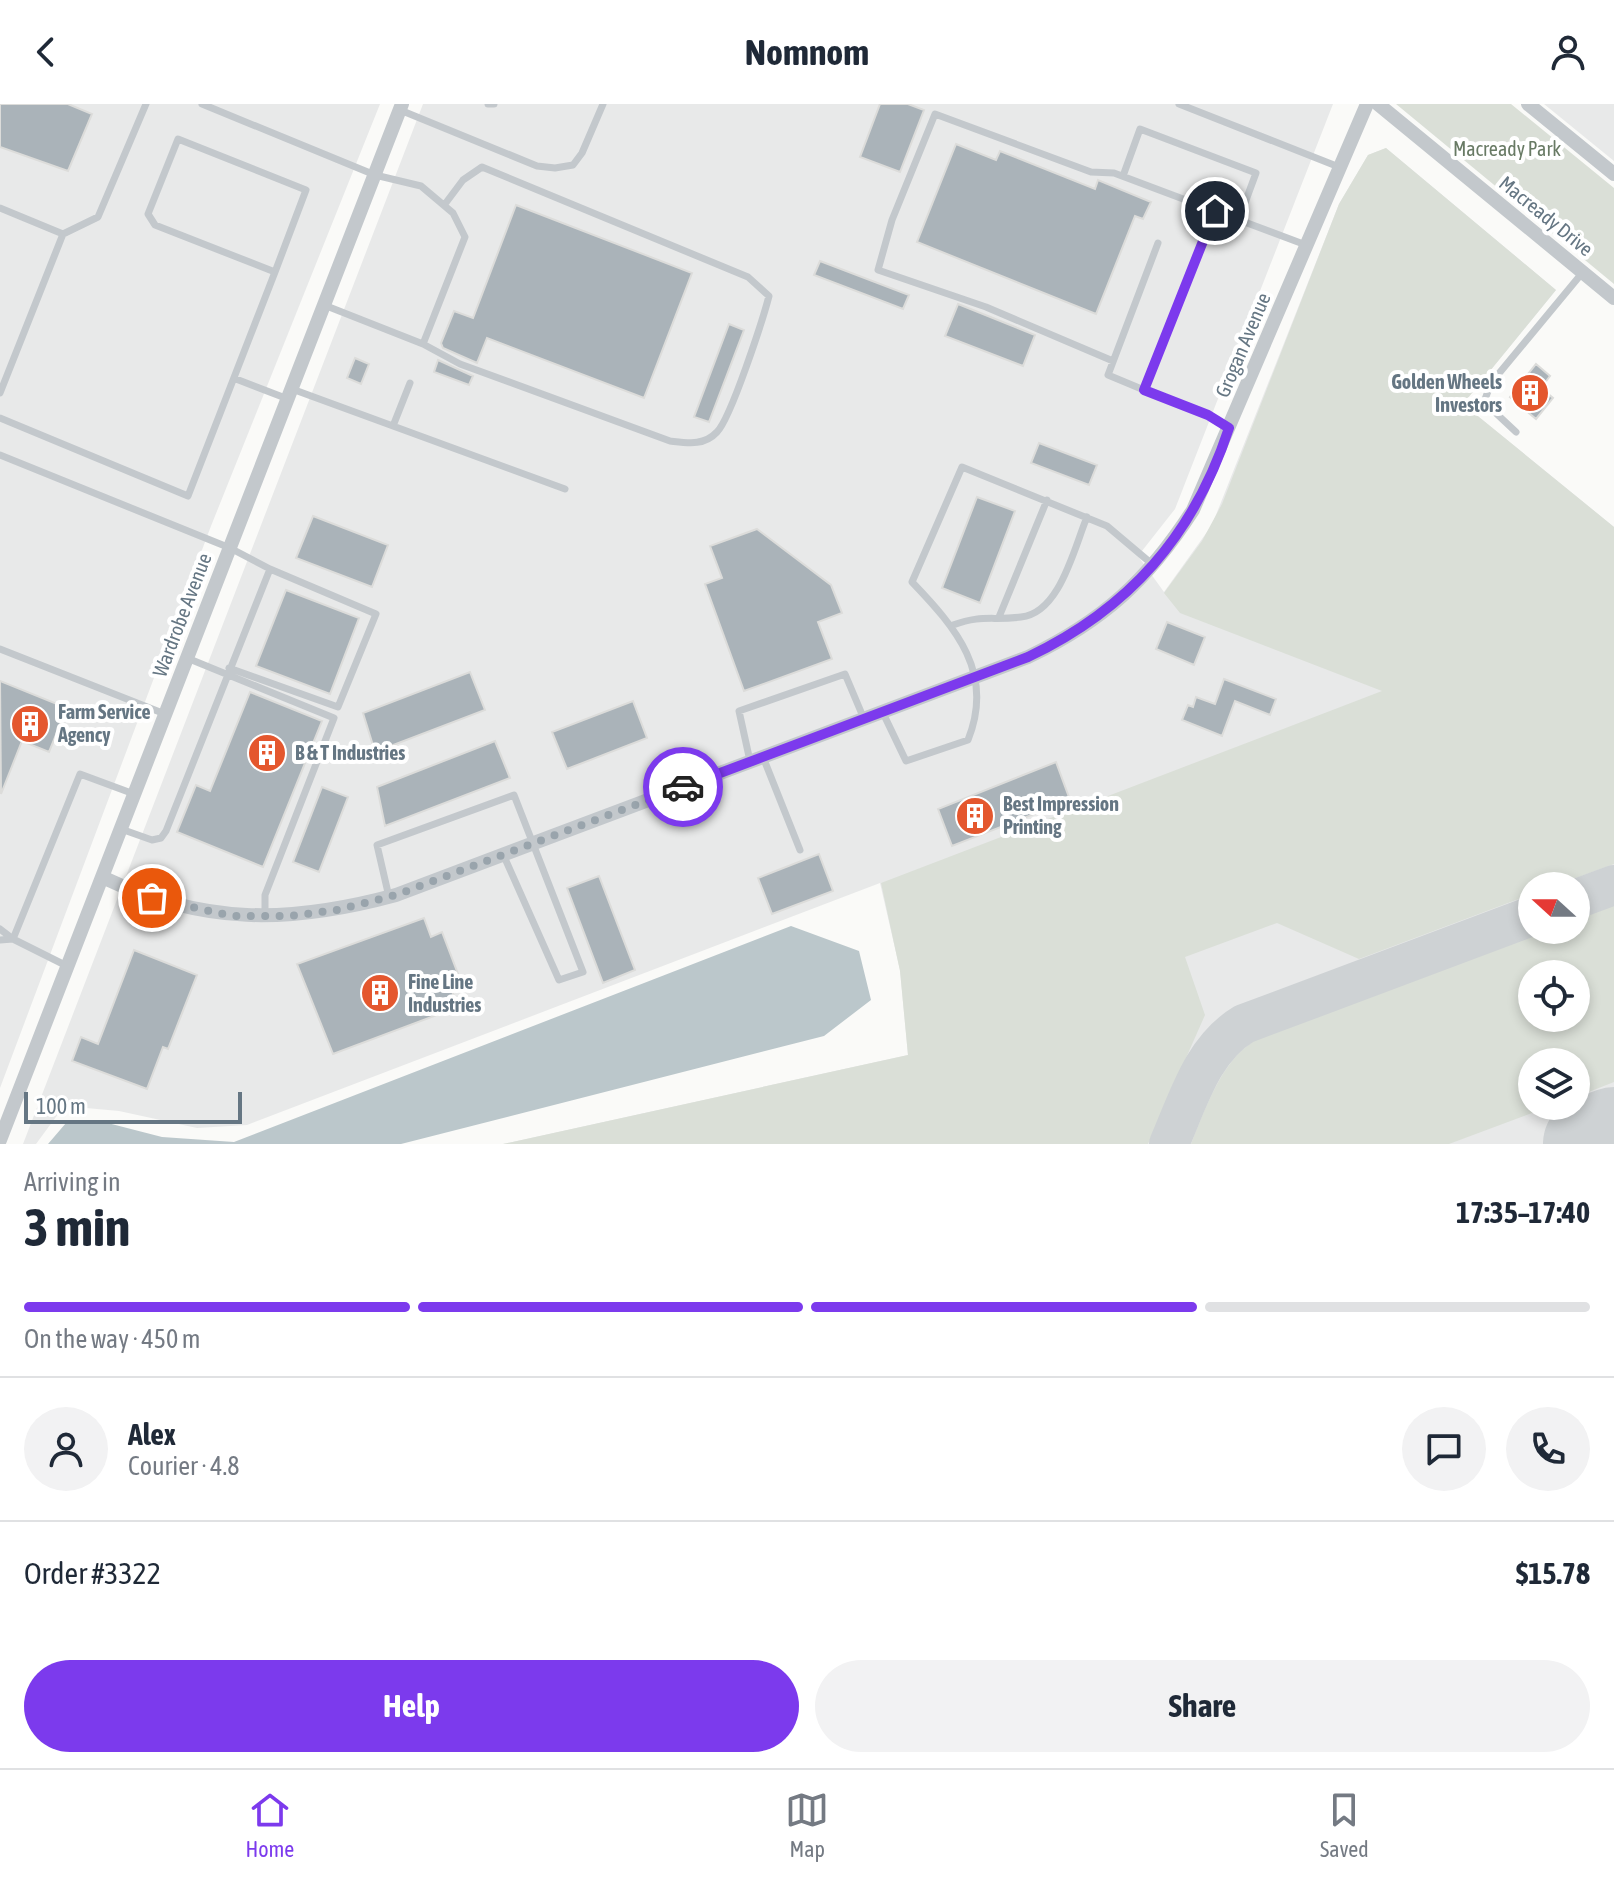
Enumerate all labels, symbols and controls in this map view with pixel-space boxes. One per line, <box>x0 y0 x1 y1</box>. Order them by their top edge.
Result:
icon: back <box>24 30 68 74</box>
icon: person <box>1546 30 1590 74</box>
text: Nomnom <box>745 31 869 73</box>
park label: Macready Park <box>1453 137 1561 160</box>
street label: Macready Drive <box>1495 171 1598 260</box>
pin <box>1181 177 1249 245</box>
icon: home <box>1193 189 1237 233</box>
street label: Grogan Avenue <box>1210 289 1275 400</box>
place label: Golden Wheels Investors <box>1391 370 1502 416</box>
building icon: Golden Wheels Investors <box>1509 372 1551 414</box>
street label: Wardrobe Avenue <box>147 550 216 680</box>
place label: Farm Service Agency <box>57 700 151 746</box>
building icon: Farm Service Agency <box>9 703 51 745</box>
building icon: B & T Industries <box>246 732 288 774</box>
place label: B & T Industries <box>295 741 405 764</box>
courier <box>643 747 723 827</box>
icon: car <box>661 765 705 809</box>
place label: Best Impression Printing <box>1003 792 1119 838</box>
building icon: Best Impression Printing <box>954 795 996 837</box>
pin <box>118 864 186 932</box>
north arrow <box>1518 872 1590 944</box>
map controls <box>1518 872 1590 1120</box>
icon: bag <box>130 876 174 920</box>
button: locate <box>1518 960 1590 1032</box>
place label: Fine Line Industries <box>408 970 481 1016</box>
building icon: Fine Line Industries <box>359 972 401 1014</box>
button: layers <box>1518 1048 1590 1120</box>
scale bar <box>24 1088 242 1124</box>
text: 100 m <box>36 1093 86 1119</box>
text: Arriving in <box>24 1167 121 1197</box>
text: 17:35–17:40 <box>1456 1195 1590 1229</box>
text: 3 min <box>24 1197 130 1257</box>
text: On the way · 450 m <box>24 1324 201 1354</box>
button: person <box>24 1407 108 1491</box>
button: chat <box>1402 1407 1486 1491</box>
button: phone <box>1506 1407 1590 1491</box>
text: Alex <box>128 1417 176 1451</box>
text: Courier · 4.8 <box>128 1451 239 1481</box>
text: Order #3322 <box>24 1556 161 1590</box>
text: $15.78 <box>1516 1556 1590 1590</box>
button: Help <box>24 1660 799 1752</box>
button: Share <box>815 1660 1590 1752</box>
tab: Home <box>245 1788 294 1862</box>
tab: Map <box>785 1788 829 1862</box>
tab: Saved <box>1320 1788 1369 1862</box>

